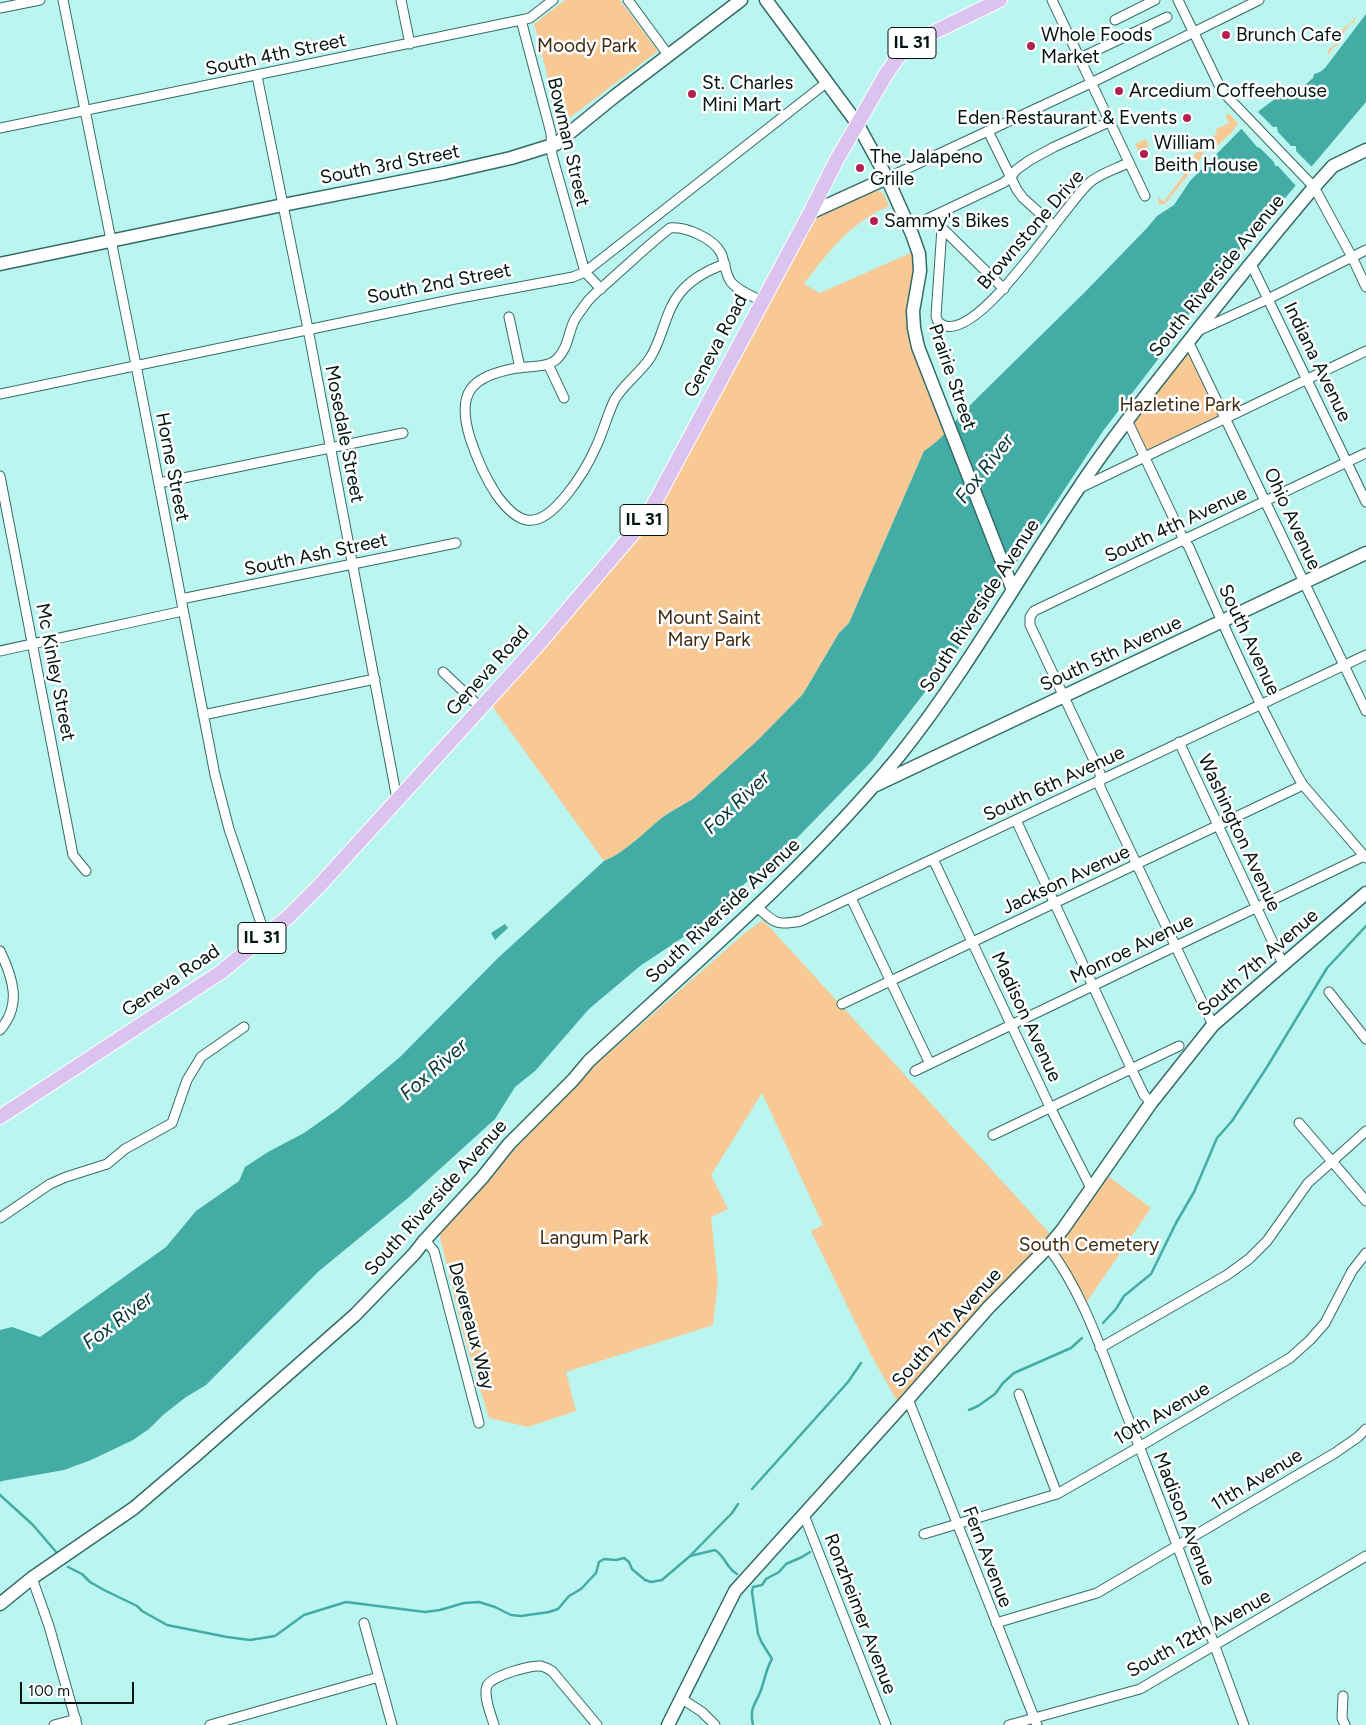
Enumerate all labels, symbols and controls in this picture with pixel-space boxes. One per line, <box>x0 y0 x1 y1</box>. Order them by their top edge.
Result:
place label: Whole Foods Market <box>1041 24 1152 68</box>
place label: Brunch Cafe <box>1236 24 1342 46</box>
road number: IL 31 <box>888 28 936 58</box>
street label: South 4th Street <box>204 29 348 81</box>
marker: Brunch Cafe <box>1220 29 1232 41</box>
park label: Moody Park <box>537 35 637 57</box>
marker: Whole Foods Market <box>1025 40 1037 52</box>
place label: St. Charles Mini Mart <box>702 72 793 116</box>
street label: Bowman Street <box>542 75 594 209</box>
place label: Arcedium Coffeehouse <box>1129 80 1327 102</box>
marker: Arcedium Coffeehouse <box>1113 85 1125 97</box>
marker: St. Charles Mini Mart <box>686 88 698 100</box>
place label: Eden Restaurant & Events <box>957 107 1177 129</box>
marker: Eden Restaurant & Events <box>1181 112 1193 124</box>
place label: William Beith House <box>1154 132 1258 176</box>
street label: South 3rd Street <box>318 140 462 190</box>
place label: The Jalapeno Grille <box>870 146 983 190</box>
marker: William Beith House <box>1138 148 1150 160</box>
marker: The Jalapeno Grille <box>854 162 866 174</box>
street label: Brownstone Drive <box>973 166 1089 294</box>
street label: South Riverside Avenue <box>1145 190 1289 362</box>
place label: Sammy's Bikes <box>884 210 1009 232</box>
marker: Sammy's Bikes <box>868 215 880 227</box>
street label: South 2nd Street <box>365 259 513 309</box>
street label: Geneva Road <box>679 291 753 401</box>
street label: Indiana Avenue <box>1278 298 1356 426</box>
street label: Prairie Street <box>923 321 981 433</box>
street label: Mosedale Street <box>319 363 369 505</box>
park label: Hazletine Park <box>1119 394 1241 416</box>
street label: Horne Street <box>150 411 194 523</box>
water label: Fox River <box>950 429 1020 509</box>
street label: Ohio Avenue <box>1258 464 1326 574</box>
street label: South 4th Avenue <box>1101 482 1251 568</box>
road number: IL 31 <box>620 504 668 536</box>
street label: South Riverside Avenue <box>915 515 1045 697</box>
street label: South Ash Street <box>242 529 390 581</box>
street label: South Avenue <box>1213 581 1285 699</box>
street label: Mc Kinley Street <box>30 601 80 743</box>
park label: Mount Saint Mary Park <box>657 607 761 651</box>
street label: South 5th Avenue <box>1037 611 1185 697</box>
street label: Geneva Road <box>442 621 534 721</box>
street label: South 6th Avenue <box>980 741 1128 827</box>
street label: Washington Avenue <box>1193 751 1285 915</box>
water label: Fox River <box>699 766 775 840</box>
street label: South Riverside Avenue <box>641 834 805 988</box>
street label: Jackson Avenue <box>998 840 1134 920</box>
street label: South 7th Avenue <box>1193 904 1323 1022</box>
street label: Monroe Avenue <box>1067 909 1197 989</box>
road number: IL 31 <box>238 922 286 954</box>
street label: Geneva Road <box>118 940 224 1022</box>
street label: Madison Avenue <box>986 948 1066 1086</box>
water label: Fox River <box>395 1034 473 1106</box>
street label: South Riverside Avenue <box>360 1115 512 1281</box>
park label: Langum Park <box>540 1227 648 1249</box>
park label: South Cemetery <box>1019 1234 1159 1256</box>
street label: Devereaux Way <box>443 1260 499 1392</box>
street label: South 7th Avenue <box>887 1264 1007 1392</box>
water label: Fox River <box>78 1287 158 1355</box>
street label: 10th Avenue <box>1110 1377 1214 1451</box>
street label: 11th Avenue <box>1207 1444 1307 1516</box>
street label: Madison Avenue <box>1148 1449 1220 1589</box>
street label: Fern Avenue <box>957 1503 1017 1611</box>
street label: Ronzheimer Avenue <box>819 1530 901 1698</box>
street label: South 12th Avenue <box>1123 1585 1275 1683</box>
scale bar <box>22 1672 136 1704</box>
text: 100 m <box>28 1682 70 1700</box>

